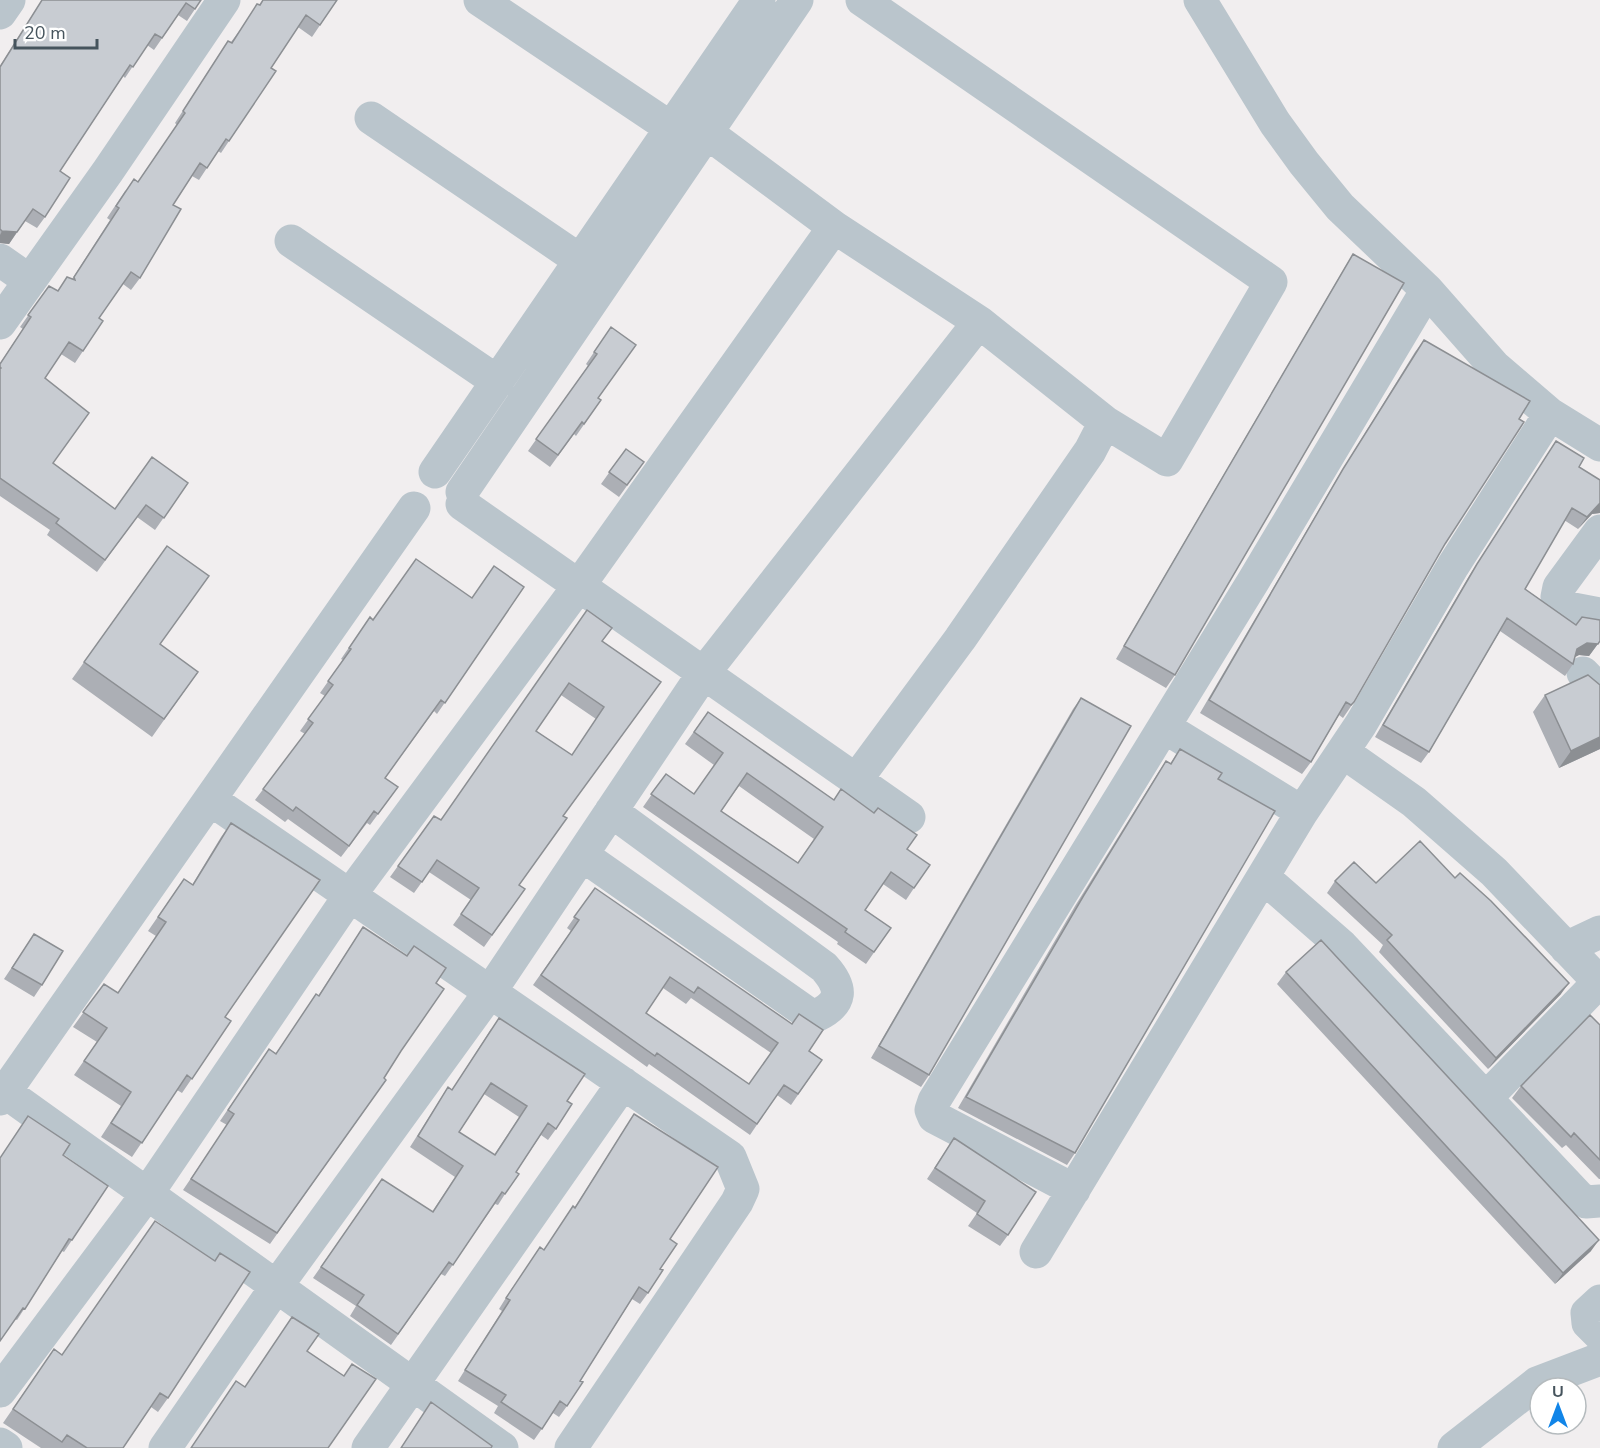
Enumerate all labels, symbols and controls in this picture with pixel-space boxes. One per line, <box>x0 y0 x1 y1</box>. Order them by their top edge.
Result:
scale bar <box>15 12 98 50</box>
text: 20 m <box>24 21 66 45</box>
north arrow <box>1528 1376 1588 1436</box>
text: U <box>1552 1381 1564 1403</box>

